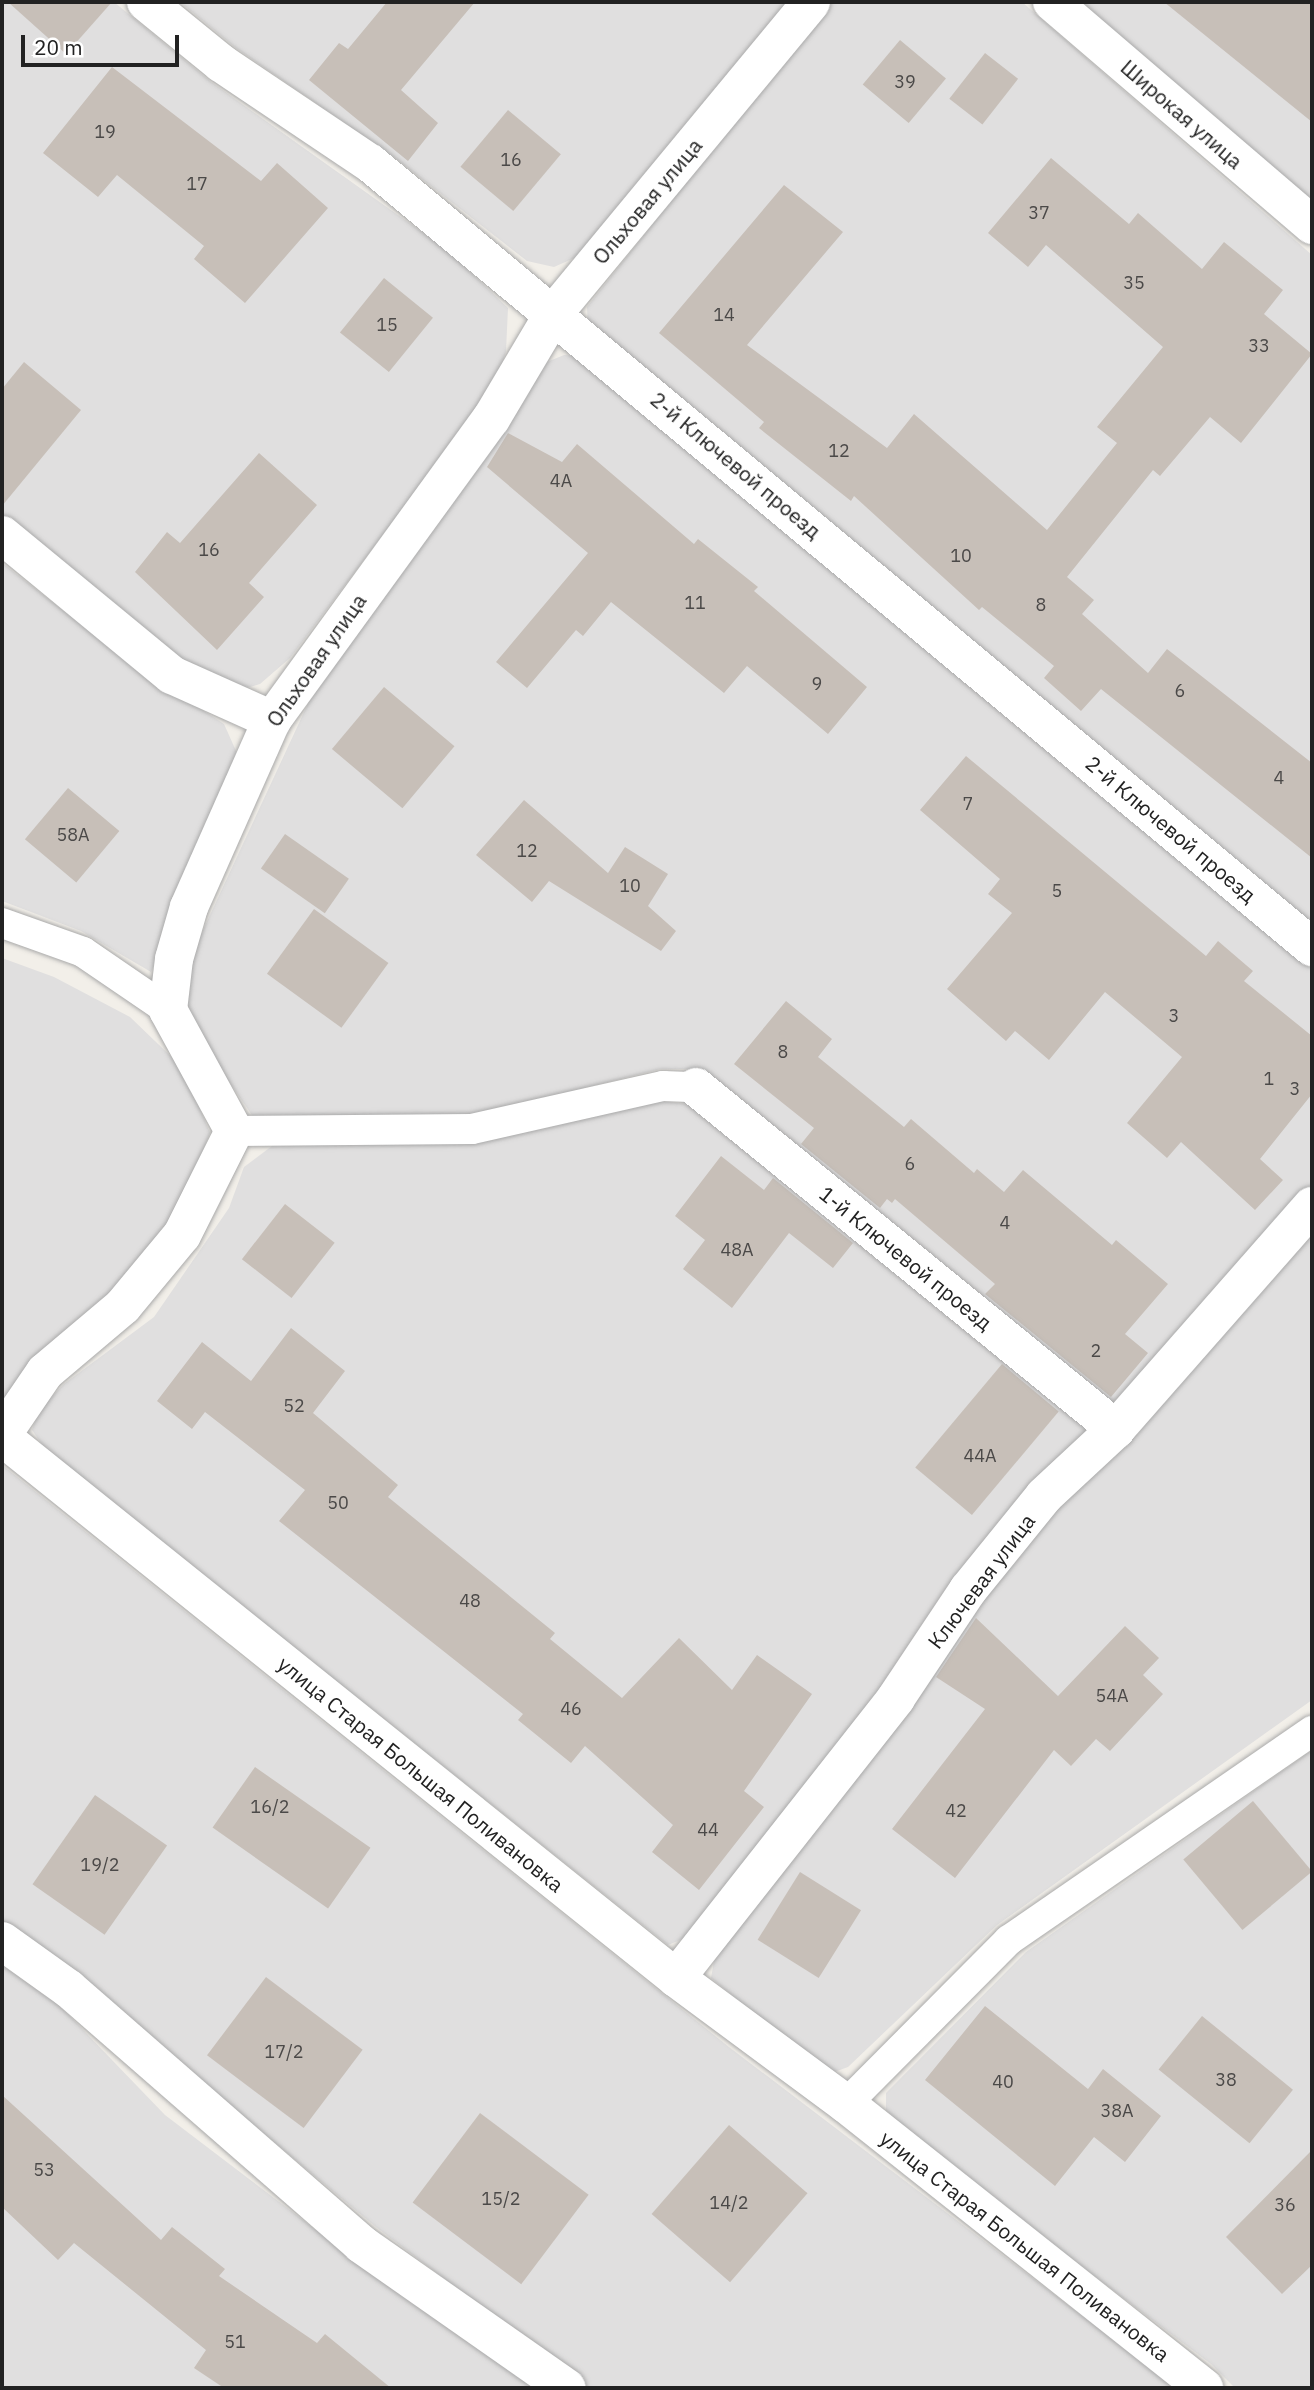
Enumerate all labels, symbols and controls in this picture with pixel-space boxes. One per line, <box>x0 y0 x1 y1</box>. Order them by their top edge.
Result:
scale bar <box>24 21 182 65</box>
text: 20 m <box>34 33 83 61</box>
street label: Широкая улица <box>1116 54 1248 174</box>
house number: 39 <box>894 71 916 93</box>
house number: 19 <box>94 121 116 143</box>
street label: Ольховая улица <box>587 133 707 269</box>
house number: 16 <box>500 149 522 171</box>
house number: 17 <box>186 173 208 195</box>
house number: 37 <box>1028 202 1050 224</box>
house number: 35 <box>1123 272 1145 294</box>
house number: 14 <box>713 304 735 326</box>
house number: 15 <box>376 314 398 336</box>
house number: 33 <box>1248 335 1270 357</box>
street label: 2-й Ключевой проезд <box>646 386 826 544</box>
house number: 12 <box>828 440 850 462</box>
house number: 4А <box>550 470 572 492</box>
house number: 16 <box>198 539 220 561</box>
house number: 10 <box>950 545 972 567</box>
street label: Ольховая улица <box>261 589 371 731</box>
house number: 11 <box>684 592 706 614</box>
house number: 8 <box>1036 594 1046 616</box>
house number: 9 <box>812 673 822 695</box>
house number: 6 <box>1175 680 1185 702</box>
street label: 2-й Ключевой проезд <box>1081 750 1261 908</box>
house number: 4 <box>1274 767 1284 789</box>
house number: 7 <box>963 793 973 815</box>
house number: 58А <box>56 824 90 846</box>
house number: 12 <box>516 840 538 862</box>
house number: 10 <box>619 875 641 897</box>
house number: 5 <box>1052 880 1062 902</box>
house number: 3 <box>1169 1005 1179 1027</box>
house number: 8 <box>778 1041 788 1063</box>
house number: 1 <box>1264 1068 1274 1090</box>
house number: 3 <box>1290 1078 1300 1100</box>
house number: 6 <box>905 1153 915 1175</box>
street label: 1-й Ключевой проезд <box>815 1181 997 1335</box>
house number: 4 <box>1000 1212 1010 1234</box>
house number: 48А <box>720 1239 754 1261</box>
house number: 2 <box>1091 1340 1101 1362</box>
house number: 52 <box>283 1395 305 1417</box>
house number: 44А <box>963 1445 997 1467</box>
house number: 50 <box>327 1492 349 1514</box>
street label: Ключевая улица <box>922 1509 1040 1653</box>
house number: 48 <box>459 1590 481 1612</box>
street label: улица Старая Большая Поливановка <box>273 1651 569 1897</box>
house number: 54А <box>1095 1685 1129 1707</box>
house number: 46 <box>560 1698 582 1720</box>
house number: 16/2 <box>250 1796 290 1818</box>
house number: 42 <box>945 1800 967 1822</box>
house number: 44 <box>697 1819 719 1841</box>
house number: 19/2 <box>80 1854 120 1876</box>
house number: 17/2 <box>264 2041 304 2063</box>
house number: 38 <box>1215 2069 1237 2091</box>
house number: 40 <box>992 2071 1014 2093</box>
house number: 38А <box>1100 2100 1134 2122</box>
street label: улица Старая Большая Поливановка <box>875 2125 1175 2367</box>
house number: 53 <box>33 2159 55 2181</box>
house number: 15/2 <box>481 2188 521 2210</box>
house number: 14/2 <box>709 2192 749 2214</box>
house number: 36 <box>1274 2194 1296 2216</box>
house number: 51 <box>224 2331 246 2353</box>

